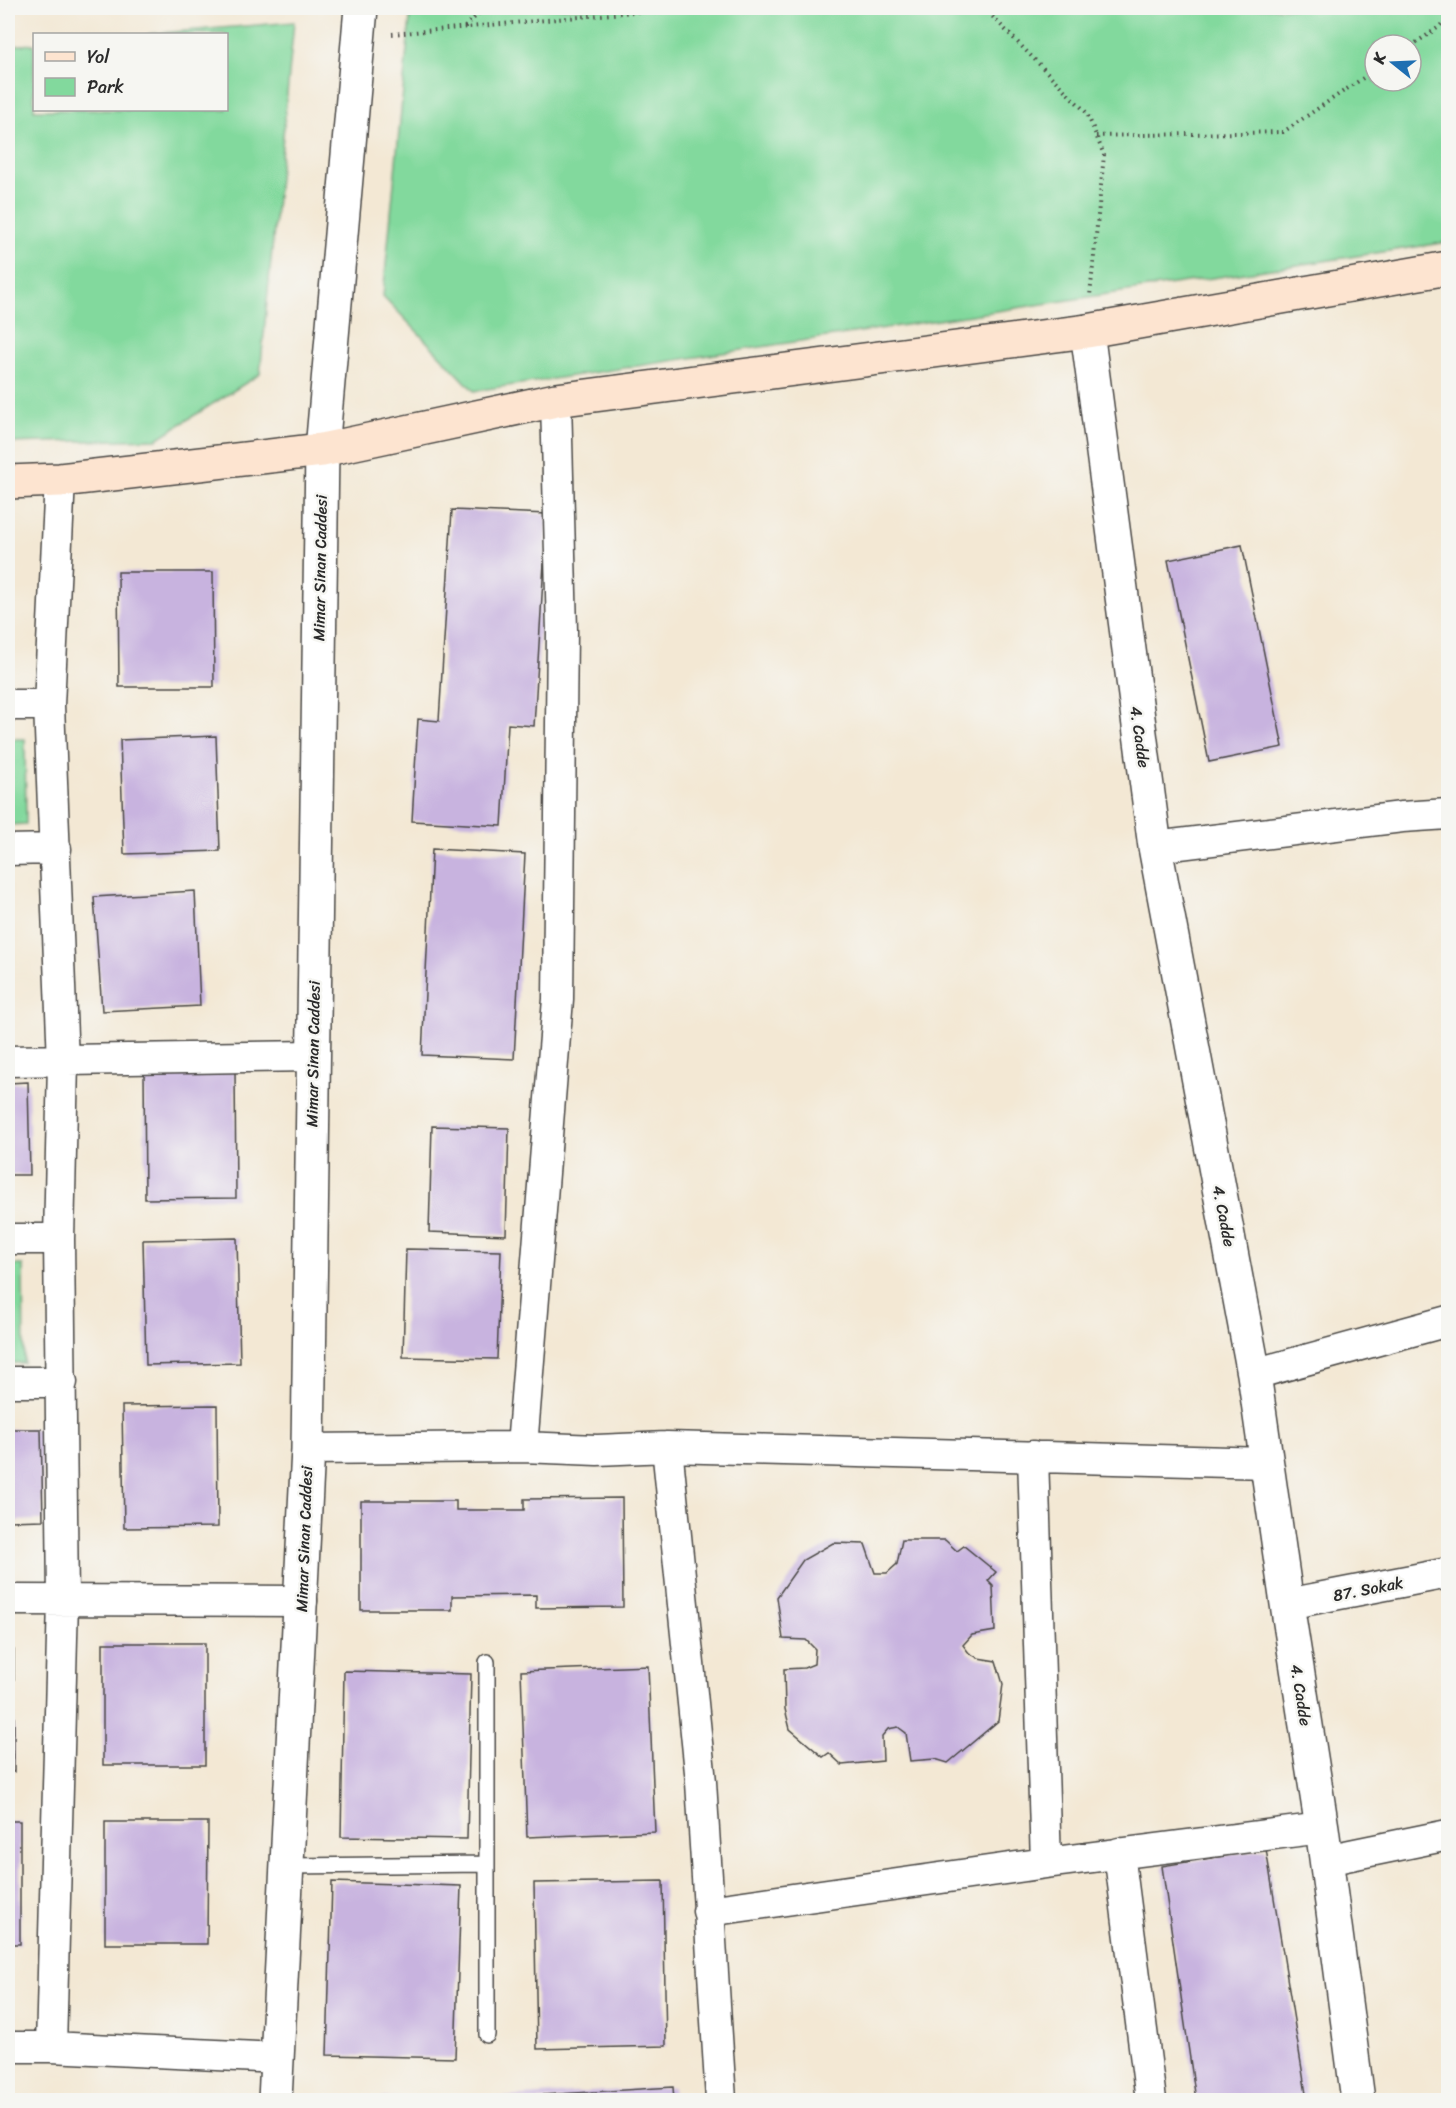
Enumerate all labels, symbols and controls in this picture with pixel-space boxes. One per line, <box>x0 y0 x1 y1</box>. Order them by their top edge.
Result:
legend <box>33 33 228 111</box>
north arrow <box>1363 33 1423 93</box>
text: Yol <box>87 41 110 73</box>
text: K <box>1364 48 1395 69</box>
text: Park <box>87 71 124 103</box>
street label: Mimar Sinan Caddesi <box>304 494 336 641</box>
street label: 4. Cadde <box>1121 704 1159 770</box>
street label: Mimar Sinan Caddesi <box>297 980 329 1127</box>
street label: 4. Cadde <box>1204 1183 1244 1249</box>
street label: Mimar Sinan Caddesi <box>287 1465 321 1613</box>
street label: 87. Sokak <box>1330 1568 1406 1610</box>
street label: 4. Cadde <box>1282 1662 1320 1728</box>

